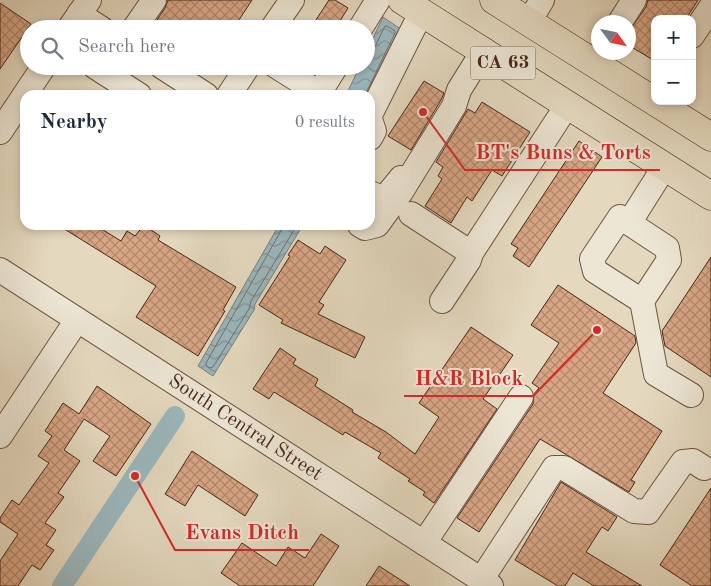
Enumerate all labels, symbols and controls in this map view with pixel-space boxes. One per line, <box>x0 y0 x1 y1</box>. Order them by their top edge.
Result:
north arrow <box>591 15 636 60</box>
map controls <box>651 15 696 105</box>
button: + <box>651 15 696 60</box>
search box <box>20 20 375 75</box>
icon: search <box>38 34 66 62</box>
text: Search here <box>78 38 175 57</box>
road number: CA 63 <box>470 46 536 80</box>
button: − <box>651 60 696 105</box>
text: Nearby <box>40 112 108 133</box>
text: 0 results <box>295 115 355 131</box>
callout: BT's Buns & Torts <box>465 134 660 170</box>
text: BT's Buns & Torts <box>475 143 651 164</box>
callout: H&R Block <box>404 360 533 396</box>
text: H&R Block <box>415 369 524 390</box>
street label: South Central Street <box>165 371 325 485</box>
callout: Evans Ditch <box>175 514 309 550</box>
text: Evans Ditch <box>185 523 299 544</box>

